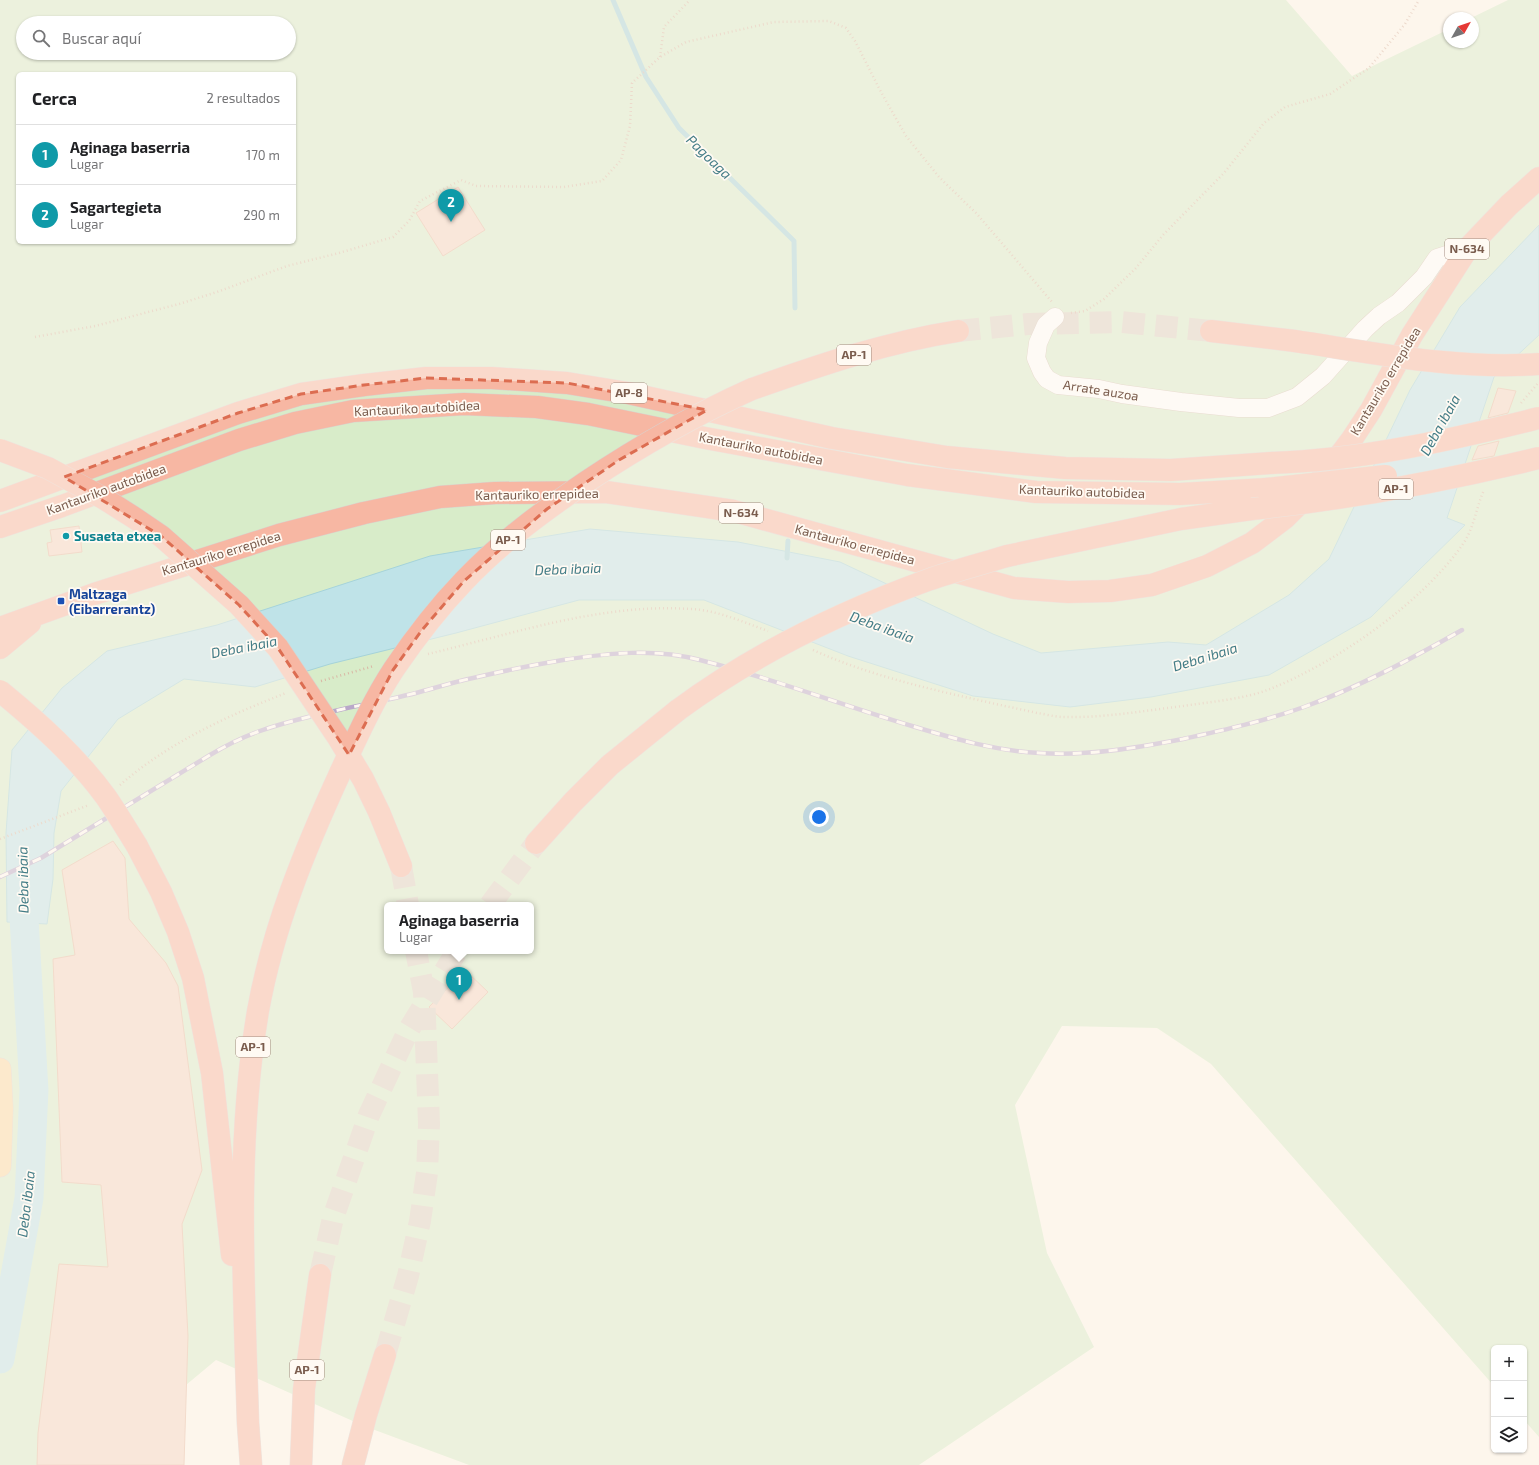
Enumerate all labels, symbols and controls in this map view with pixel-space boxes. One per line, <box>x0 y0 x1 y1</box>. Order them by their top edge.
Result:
north arrow <box>1443 12 1479 48</box>
search box <box>16 16 296 60</box>
icon: search <box>30 27 52 49</box>
text: Buscar aquí <box>62 29 141 47</box>
text: Cerca <box>32 88 77 108</box>
text: 2 resultados <box>206 90 280 106</box>
water label: Pagoaga <box>683 131 735 182</box>
text: Aginaga baserria <box>70 138 190 156</box>
text: 1 <box>42 147 48 163</box>
text: 170 m <box>246 147 280 163</box>
text: Lugar <box>70 156 104 172</box>
pin: 2 <box>438 189 464 222</box>
text: Sagartegieta <box>70 198 162 216</box>
text: 2 <box>41 207 49 223</box>
text: 290 m <box>243 207 280 223</box>
text: Lugar <box>70 216 104 232</box>
road number: N-634 <box>1445 239 1489 259</box>
street label: Kantauriko errepidea <box>1346 324 1424 438</box>
road number: AP-1 <box>837 345 871 365</box>
street label: Arrate auzoa <box>1062 376 1140 404</box>
road number: AP-8 <box>611 383 647 403</box>
water label: Deba ibaia <box>1416 391 1463 458</box>
street label: Kantauriko autobidea <box>354 397 480 419</box>
street label: Kantauriko autobidea <box>698 428 824 468</box>
street label: Kantauriko autobidea <box>44 460 168 518</box>
road number: AP-1 <box>1379 479 1413 499</box>
street label: Kantauriko autobidea <box>1019 481 1145 501</box>
street label: Kantauriko errepidea <box>475 485 599 503</box>
road number: N-634 <box>719 503 763 523</box>
street label: Kantauriko errepidea <box>793 520 917 568</box>
street label: Kantauriko errepidea <box>160 527 282 579</box>
place label: Susaeta etxea <box>74 528 161 544</box>
road number: AP-1 <box>491 530 525 550</box>
marker: Susaeta etxea <box>61 531 71 541</box>
water label: Deba ibaia <box>534 559 602 578</box>
place label: Maltzaga (Eibarrerantz) <box>69 586 155 617</box>
marker: Maltzaga (Eibarrerantz) <box>56 596 66 606</box>
water label: Deba ibaia <box>848 607 917 646</box>
water label: Deba ibaia <box>209 632 278 661</box>
water label: Deba ibaia <box>1170 639 1239 674</box>
your location <box>809 807 829 827</box>
water label: Deba ibaia <box>13 846 32 914</box>
popup <box>384 902 534 954</box>
text: Aginaga baserria <box>399 911 519 929</box>
text: Lugar <box>399 929 433 945</box>
pin: 1 <box>446 967 472 1000</box>
road number: AP-1 <box>236 1037 270 1057</box>
water label: Deba ibaia <box>13 1170 38 1238</box>
map controls <box>1491 1345 1527 1453</box>
button: + <box>1491 1345 1527 1381</box>
road number: AP-1 <box>290 1360 324 1380</box>
button: − <box>1491 1381 1527 1417</box>
button: layers <box>1491 1417 1527 1453</box>

